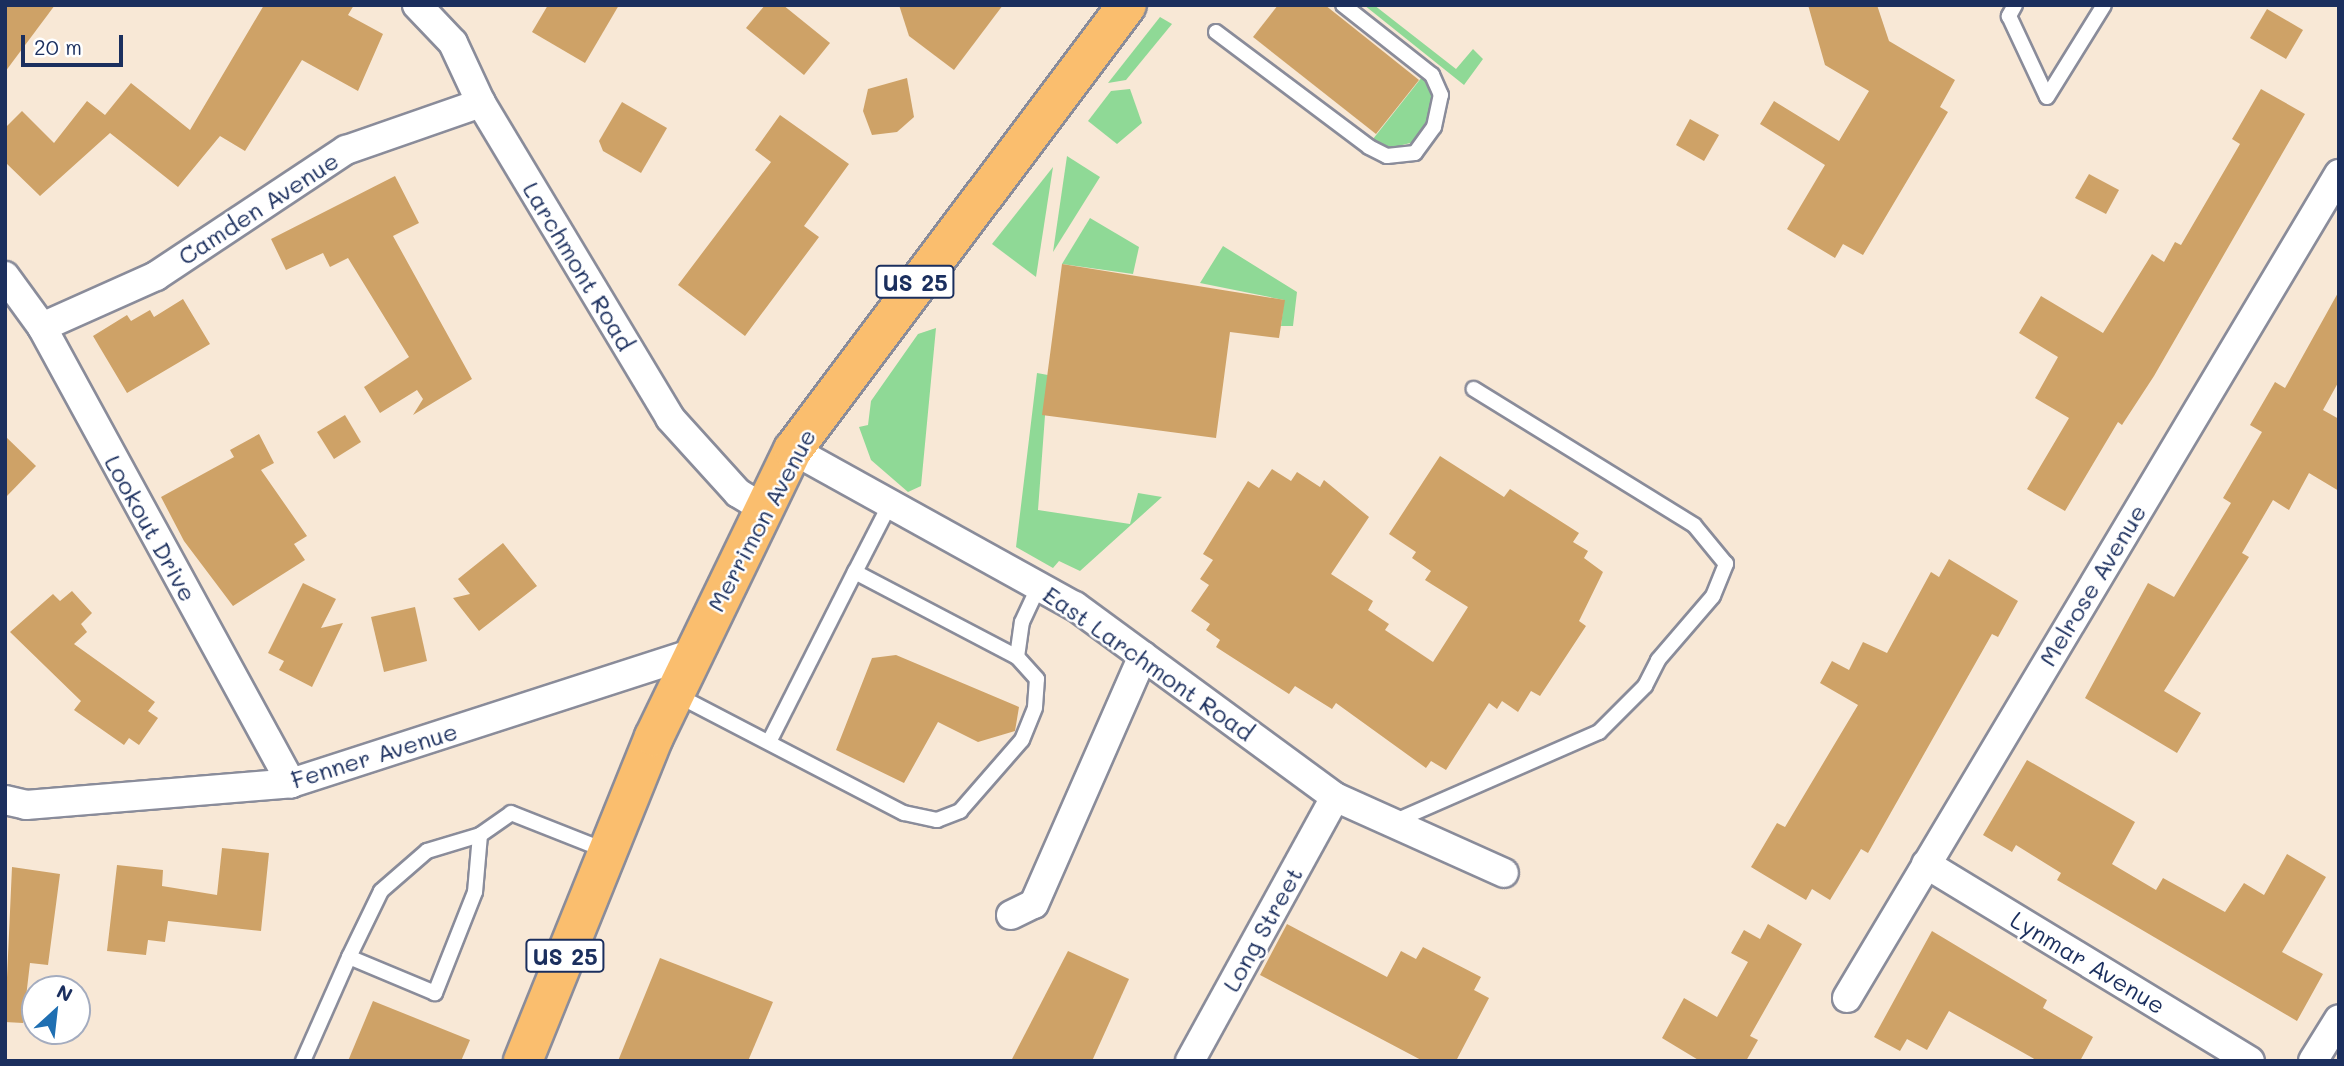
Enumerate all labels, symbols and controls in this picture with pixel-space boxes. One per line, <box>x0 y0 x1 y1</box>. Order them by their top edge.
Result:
scale bar <box>24 21 126 65</box>
text: 20 m <box>34 33 82 60</box>
street label: Camden Avenue <box>172 145 344 271</box>
street label: Larchmont Road <box>517 176 641 356</box>
road number: US 25 <box>875 262 955 302</box>
street label: Merrimon Avenue <box>701 424 821 616</box>
street label: Lookout Drive <box>99 450 203 606</box>
street label: Melrose Avenue <box>2032 499 2152 671</box>
street label: East Larchmont Road <box>1038 579 1260 747</box>
street label: Fenner Avenue <box>287 716 461 794</box>
street label: Long Street <box>1216 862 1308 996</box>
street label: Lynmar Avenue <box>2005 905 2171 1019</box>
road number: US 25 <box>525 937 605 976</box>
north arrow <box>21 975 91 1045</box>
text: N <box>53 978 77 1007</box>

